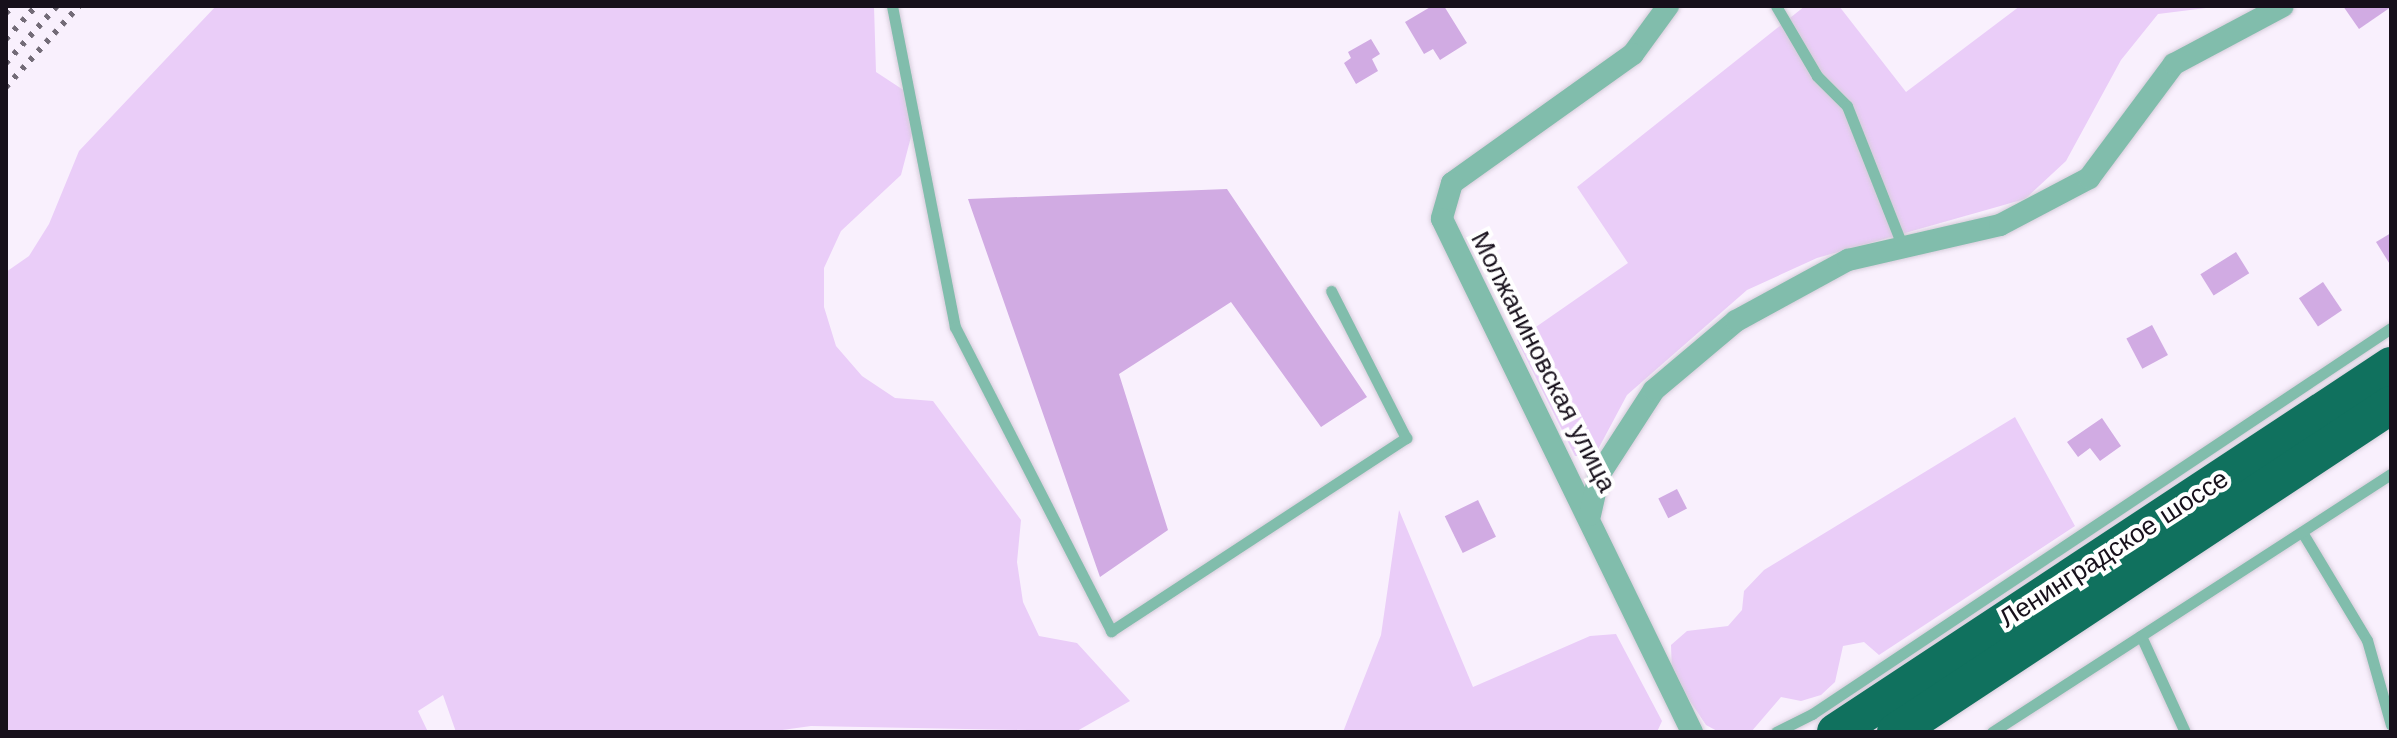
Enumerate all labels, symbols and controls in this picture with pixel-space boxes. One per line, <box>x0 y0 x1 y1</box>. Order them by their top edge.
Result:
street label: Молжаниновская улица <box>1464 227 1622 497</box>
street label: Ленинградское шоссе <box>1994 463 2234 635</box>

